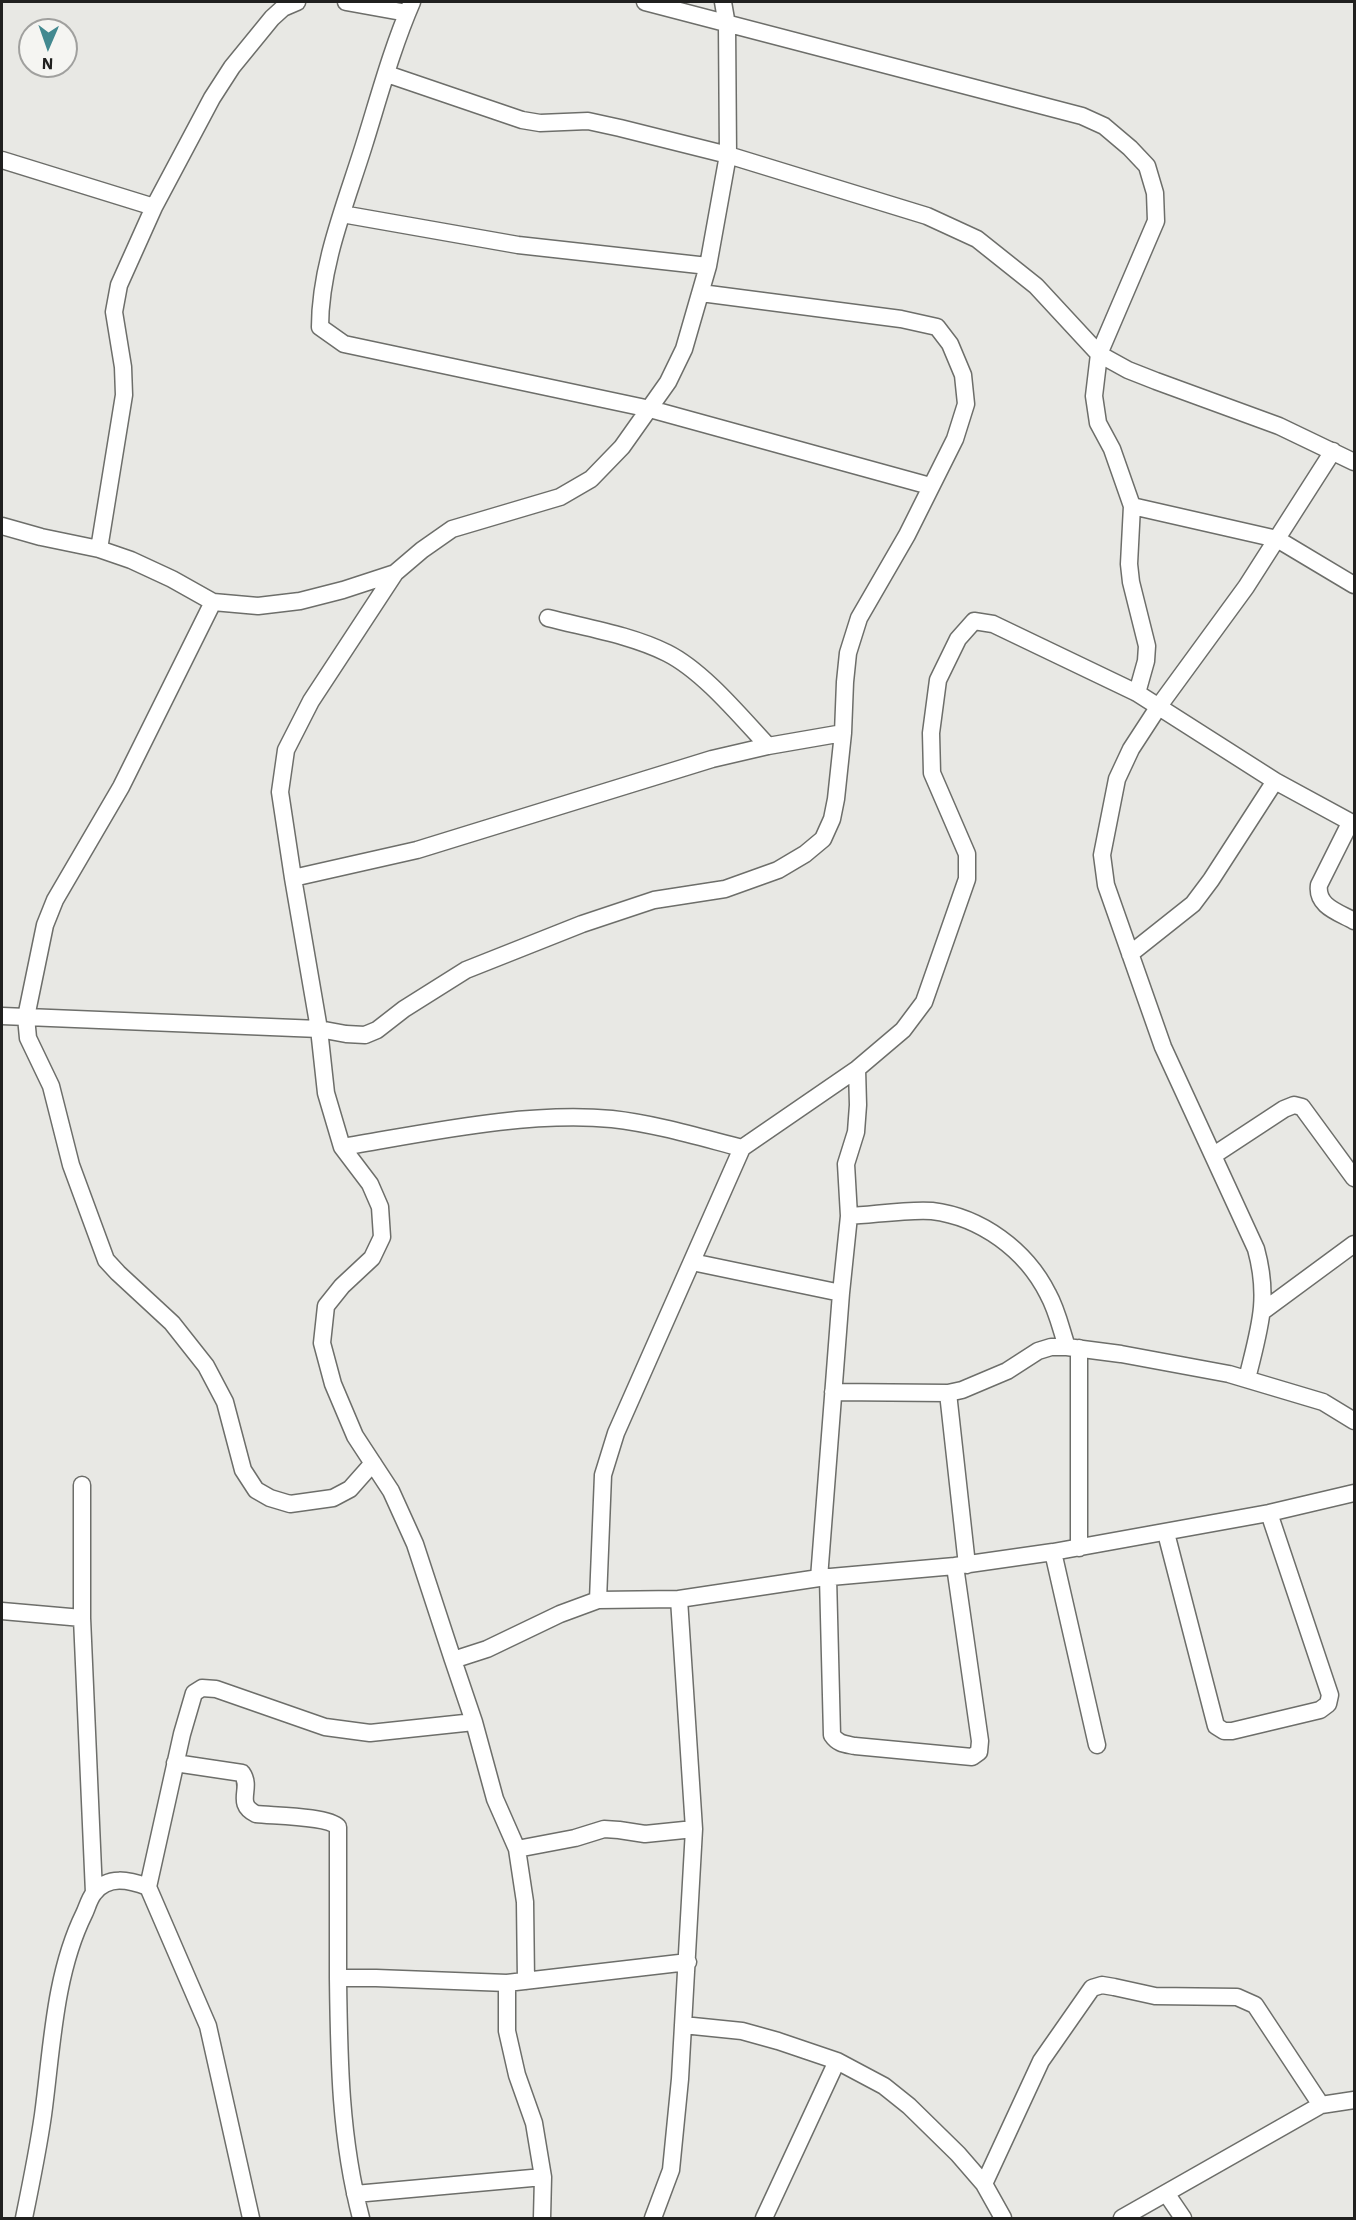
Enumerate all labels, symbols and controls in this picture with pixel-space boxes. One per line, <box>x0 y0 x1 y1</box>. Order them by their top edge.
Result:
north arrow <box>18 18 78 78</box>
text: N <box>41 54 54 74</box>

